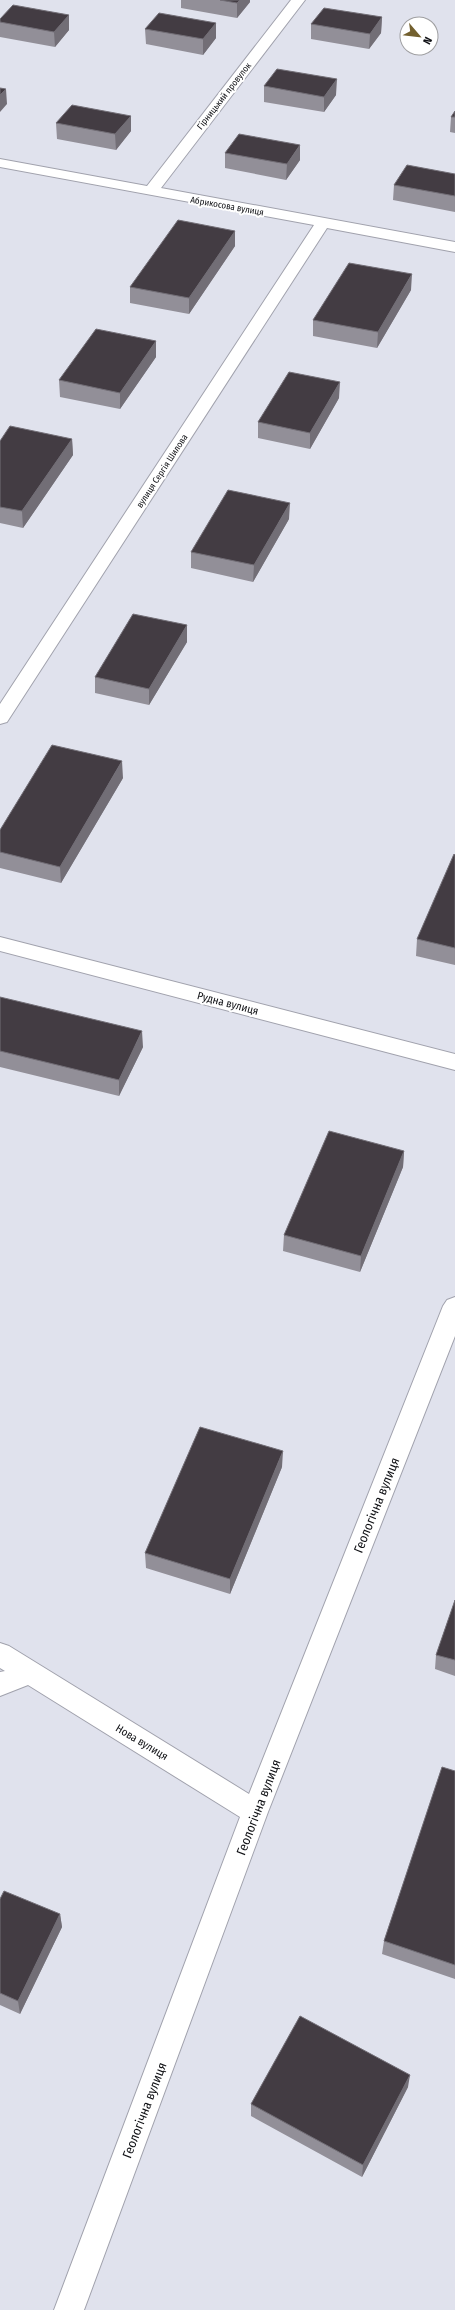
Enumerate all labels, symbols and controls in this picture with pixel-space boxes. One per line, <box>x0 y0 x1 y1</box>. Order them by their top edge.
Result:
north arrow <box>399 16 439 56</box>
text: N <box>420 34 435 46</box>
street label: Гірницький провулок <box>195 60 254 131</box>
street label: Абрикосова вулиця <box>190 195 264 217</box>
street label: вулиця Сергія Шилова <box>135 432 190 510</box>
street label: Рудна вулиця <box>196 989 260 1018</box>
street label: Геологічна вулиця <box>351 1455 402 1555</box>
street label: Нова вулиця <box>113 1722 170 1763</box>
street label: Геологічна вулиця <box>233 1757 284 1857</box>
street label: Геологічна вулиця <box>119 2060 170 2160</box>

